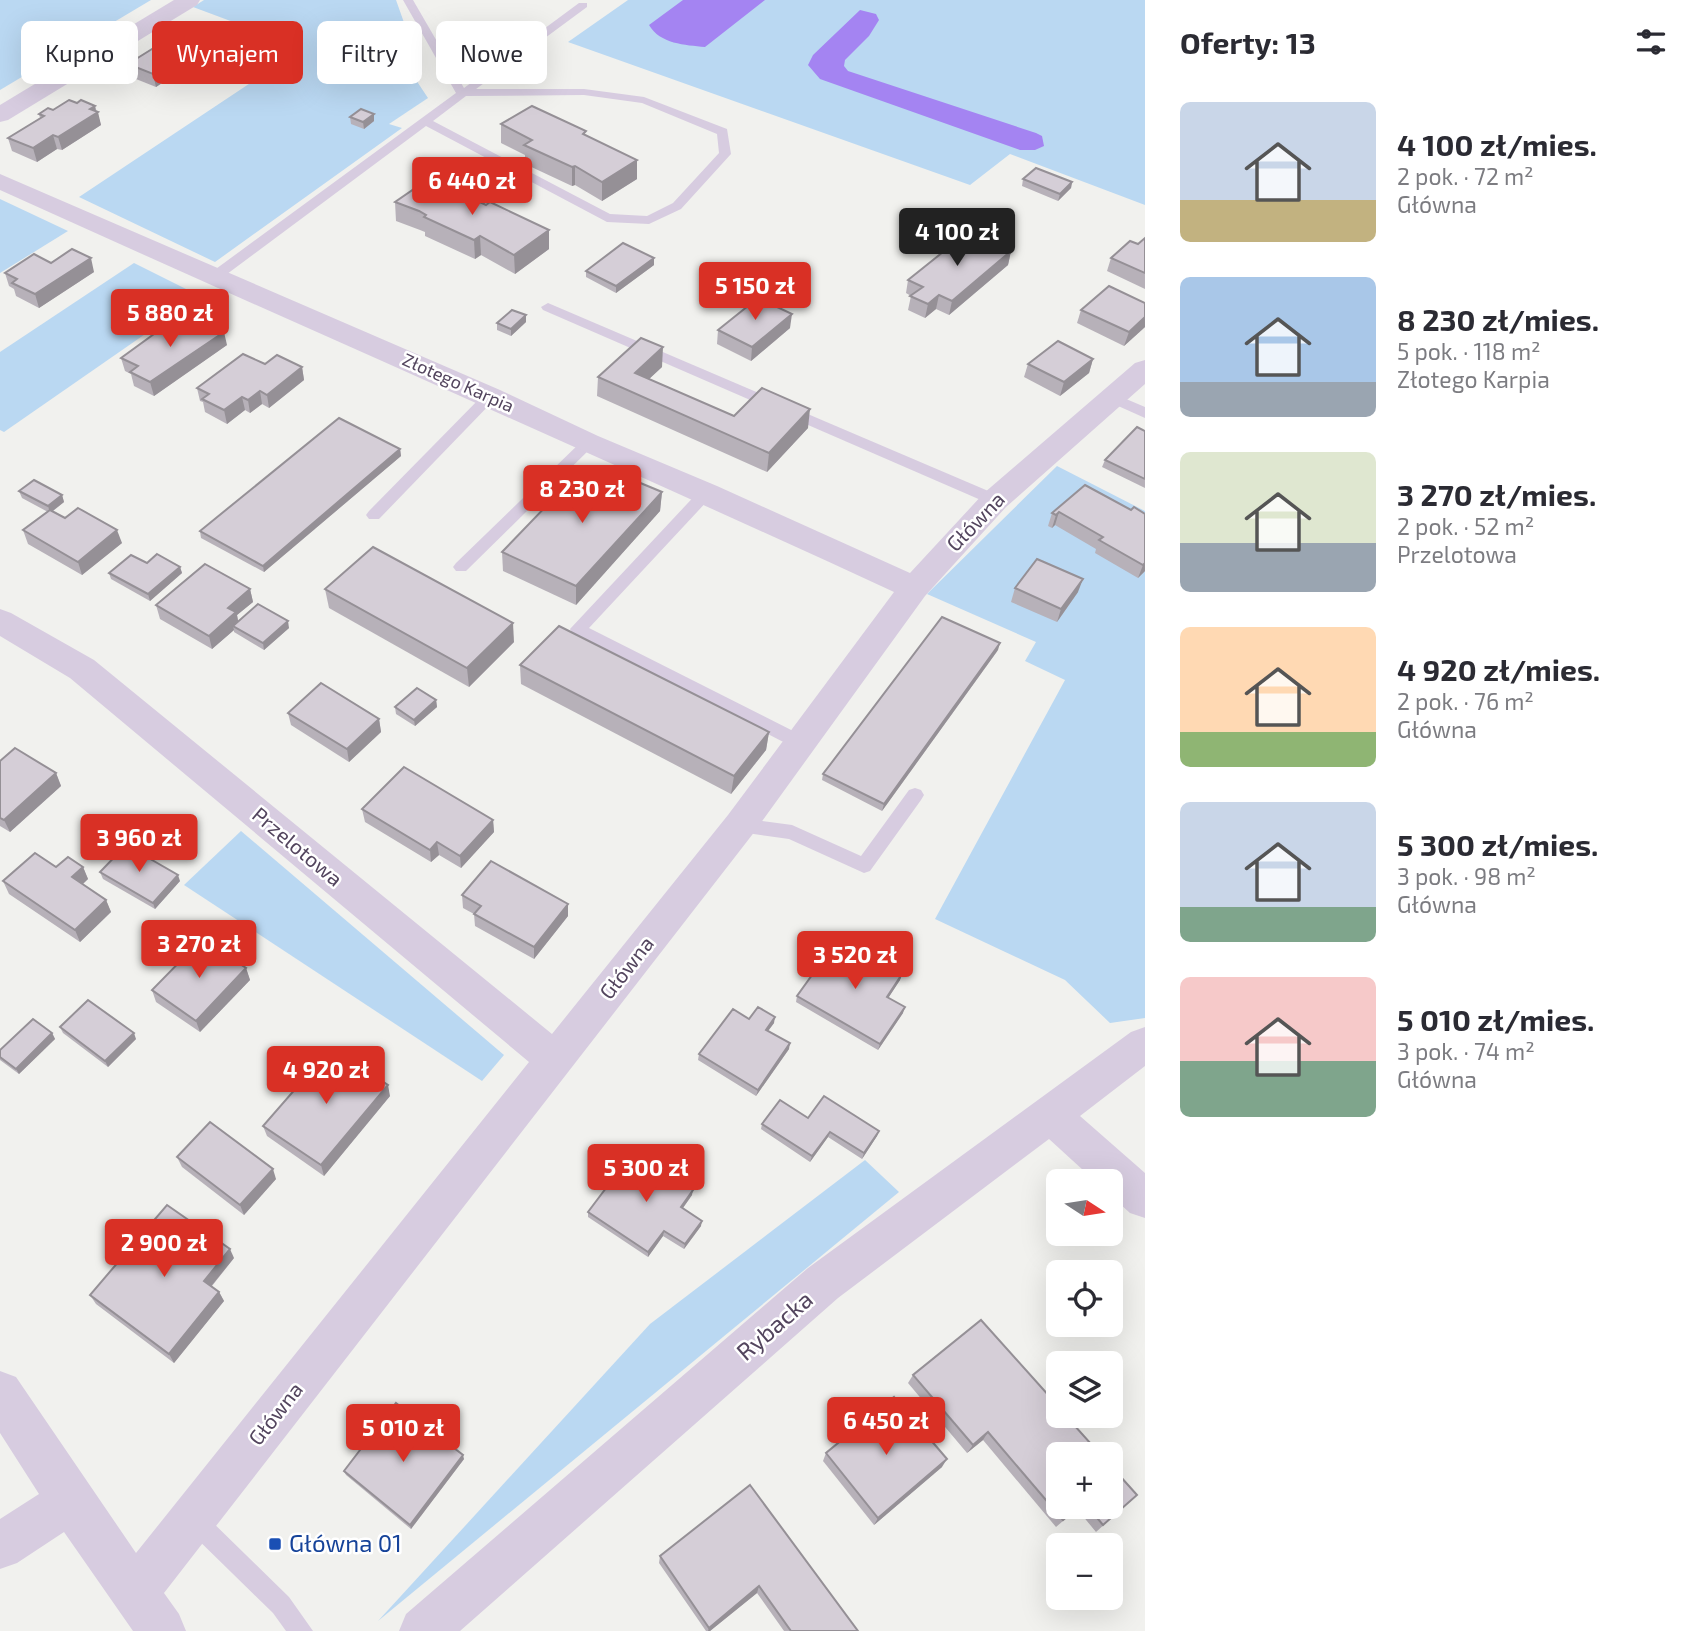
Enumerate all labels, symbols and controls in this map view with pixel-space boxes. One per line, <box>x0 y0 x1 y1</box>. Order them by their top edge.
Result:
chip: Kupno <box>21 21 138 84</box>
chip: Wynajem <box>152 21 303 84</box>
chip: Filtry <box>317 21 422 84</box>
chip: Nowe <box>436 21 547 84</box>
icon: filters <box>1632 23 1670 61</box>
text: Oferty: 13 <box>1180 24 1316 60</box>
text: 4 100 zł/mies. <box>1397 126 1597 162</box>
icon: home <box>1236 130 1320 214</box>
pin: 6 440 zł <box>400 158 544 217</box>
text: 2 pok. · 72 m² <box>1397 162 1534 190</box>
text: 6 440 zł <box>428 166 516 194</box>
text: Główna <box>1397 190 1477 218</box>
pin: 4 100 zł <box>885 208 1029 268</box>
text: 4 100 zł <box>915 217 999 245</box>
pin: 5 150 zł <box>683 262 827 322</box>
text: 5 150 zł <box>715 271 795 299</box>
pin: 5 880 zł <box>98 290 242 349</box>
text: 5 880 zł <box>127 298 213 326</box>
text: 8 230 zł/mies. <box>1397 301 1599 337</box>
icon: home <box>1236 305 1320 389</box>
text: 5 pok. · 118 m² <box>1397 337 1541 365</box>
street label: Złotego Karpia <box>399 348 517 416</box>
text: Złotego Karpia <box>1397 365 1550 393</box>
pin: 8 230 zł <box>510 466 654 525</box>
text: 8 230 zł <box>539 474 625 502</box>
text: 3 270 zł/mies. <box>1397 476 1596 512</box>
icon: home <box>1236 480 1320 564</box>
street label: Główna <box>941 486 1009 556</box>
text: 2 pok. · 52 m² <box>1397 512 1534 540</box>
text: Przelotowa <box>1397 540 1517 568</box>
text: 4 920 zł/mies. <box>1397 651 1600 687</box>
icon: home <box>1236 655 1320 739</box>
text: 2 pok. · 76 m² <box>1397 687 1534 715</box>
text: Główna <box>1397 715 1477 743</box>
street label: Przelotowa <box>248 801 348 891</box>
pin: 3 960 zł <box>67 814 211 874</box>
text: 3 960 zł <box>97 823 182 851</box>
text: 5 300 zł/mies. <box>1397 826 1598 862</box>
icon: home <box>1236 830 1320 914</box>
text: 3 pok. · 98 m² <box>1397 862 1536 890</box>
text: Główna <box>1397 890 1477 918</box>
pin: 3 270 zł <box>127 920 271 980</box>
text: 3 270 zł <box>157 929 241 957</box>
street label: Główna <box>594 931 658 1004</box>
pin: 3 520 zł <box>783 932 927 991</box>
text: 3 520 zł <box>813 940 897 968</box>
text: 5 010 zł/mies. <box>1397 1001 1594 1037</box>
icon: home <box>1236 1005 1320 1089</box>
text: 3 pok. · 74 m² <box>1397 1037 1535 1065</box>
pin: 4 920 zł <box>254 1046 398 1106</box>
text: 4 920 zł <box>283 1055 369 1083</box>
text: Główna <box>1397 1065 1477 1093</box>
pin: 5 300 zł <box>574 1144 718 1204</box>
text: 5 300 zł <box>603 1153 689 1181</box>
north arrow <box>1046 1169 1124 1246</box>
map controls <box>1046 1169 1123 1610</box>
pin: 2 900 zł <box>92 1220 236 1279</box>
text: 2 900 zł <box>121 1228 207 1256</box>
button: locate <box>1046 1260 1123 1337</box>
street label: Rybacka <box>730 1284 818 1366</box>
button: layers <box>1046 1351 1123 1428</box>
street label: Główna <box>243 1377 307 1450</box>
pin: 6 450 zł <box>814 1398 958 1457</box>
pin: 5 010 zł <box>331 1404 475 1464</box>
text: 6 450 zł <box>843 1406 929 1434</box>
text: 5 010 zł <box>362 1413 444 1441</box>
button: + <box>1046 1442 1123 1519</box>
place label: Główna 01 <box>289 1528 402 1557</box>
button: − <box>1046 1533 1123 1610</box>
marker: Główna 01 <box>267 1536 283 1552</box>

